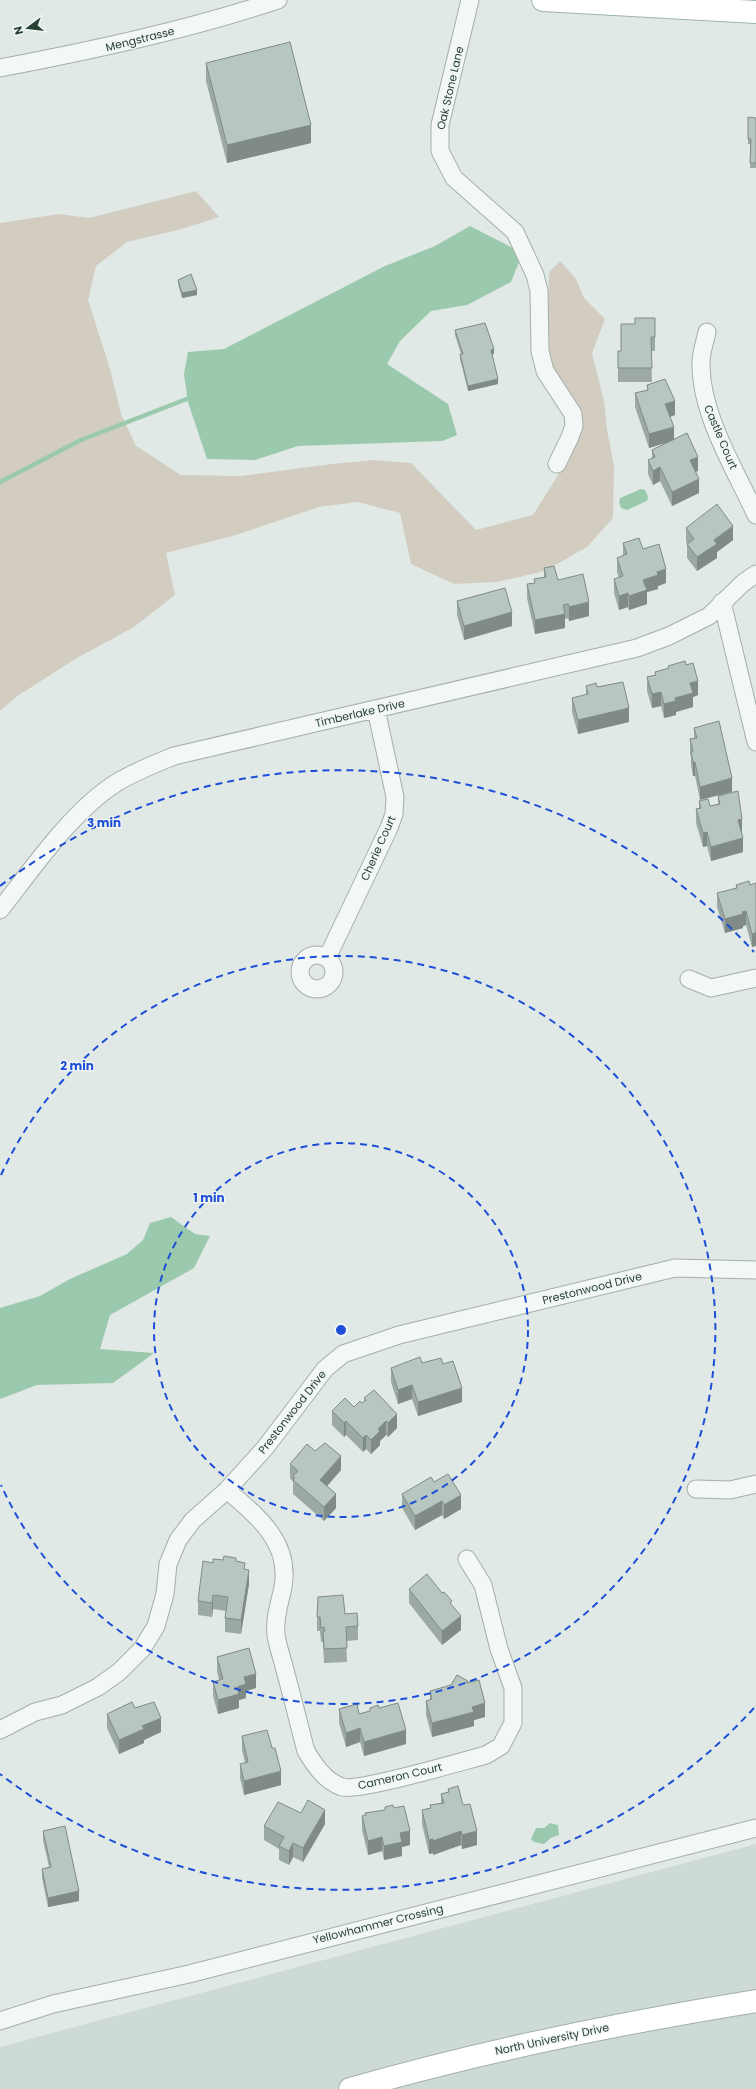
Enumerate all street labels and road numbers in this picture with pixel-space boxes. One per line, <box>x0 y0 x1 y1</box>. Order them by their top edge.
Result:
street label: Mengstrasse <box>104 23 176 55</box>
street label: Oak Stone Lane <box>433 45 467 131</box>
street label: Castle Court <box>700 402 742 472</box>
street label: Timberlake Drive <box>314 695 407 731</box>
street label: Cherie Court <box>357 813 399 883</box>
street label: Prestonwood Drive <box>540 1268 644 1308</box>
street label: Prestonwood Drive <box>254 1367 330 1457</box>
street label: Cameron Court <box>356 1759 444 1793</box>
street label: Yellowhammer Crossing <box>311 1900 445 1948</box>
street label: North University Drive <box>493 2019 611 2059</box>

